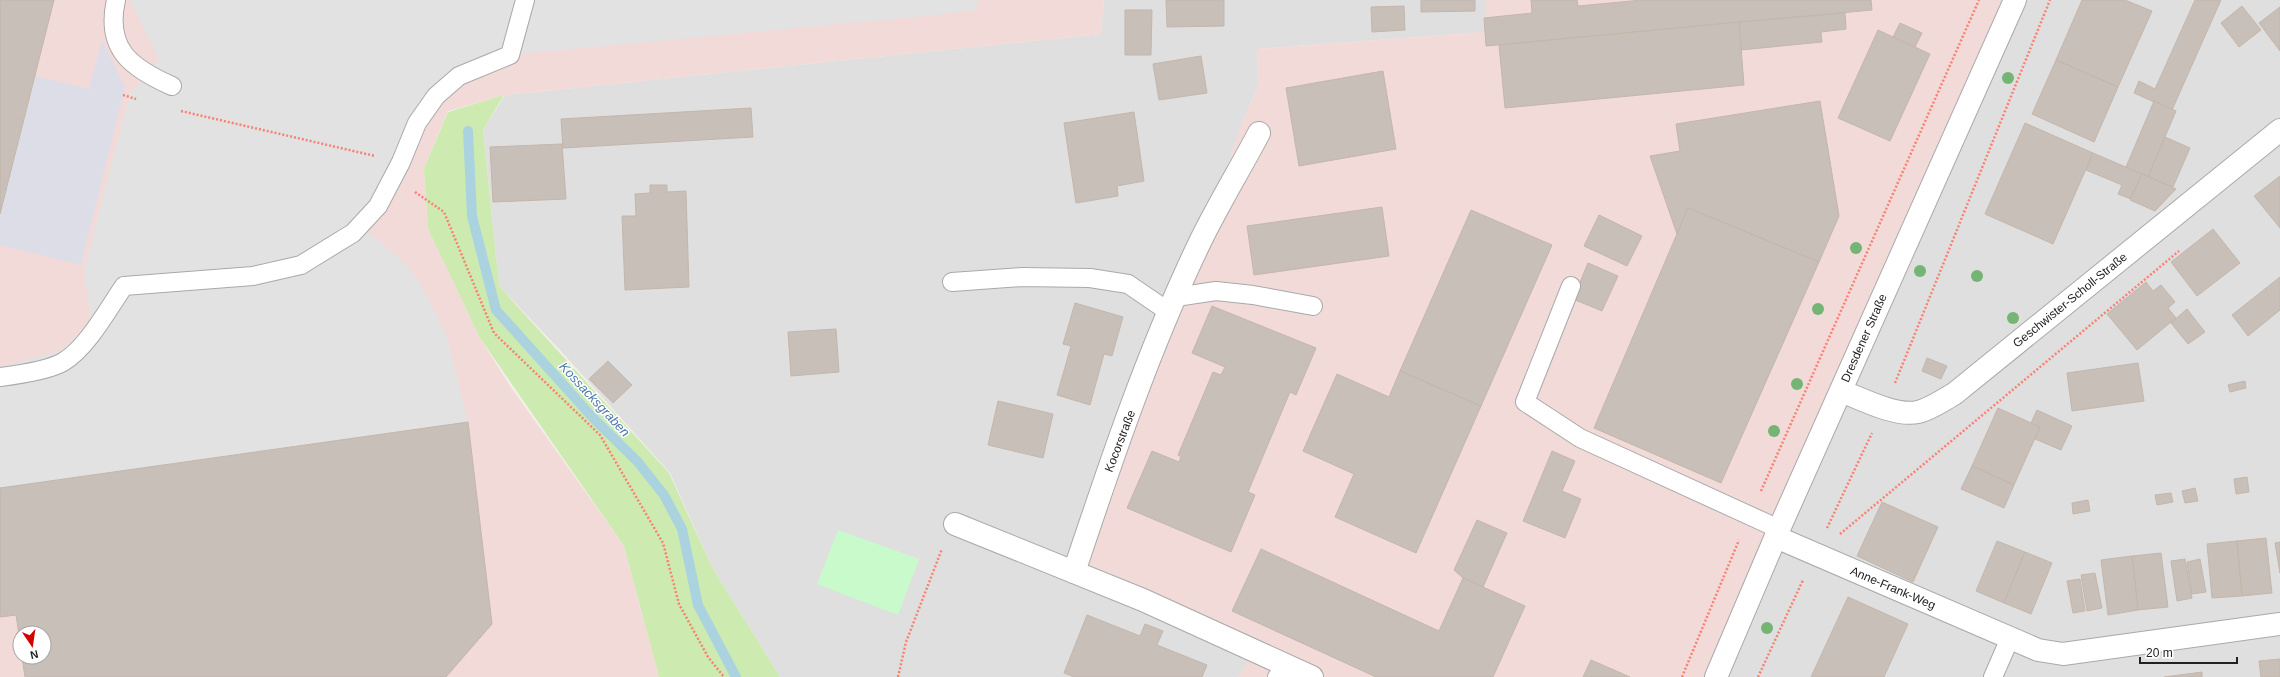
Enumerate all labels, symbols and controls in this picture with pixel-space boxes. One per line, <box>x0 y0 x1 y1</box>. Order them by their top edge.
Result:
street label: Geschwister-Scholl-Straße <box>2010 249 2130 350</box>
street label: Dresdener Straße <box>1838 291 1890 384</box>
water label: Kossacksgraben <box>556 359 633 440</box>
street label: Kocorstraße <box>1102 408 1138 474</box>
street label: Anne-Frank-Weg <box>1848 564 1938 612</box>
north arrow <box>12 625 52 665</box>
scale bar <box>2140 639 2237 665</box>
text: 20 m <box>2146 646 2173 660</box>
text: N <box>29 648 39 661</box>

